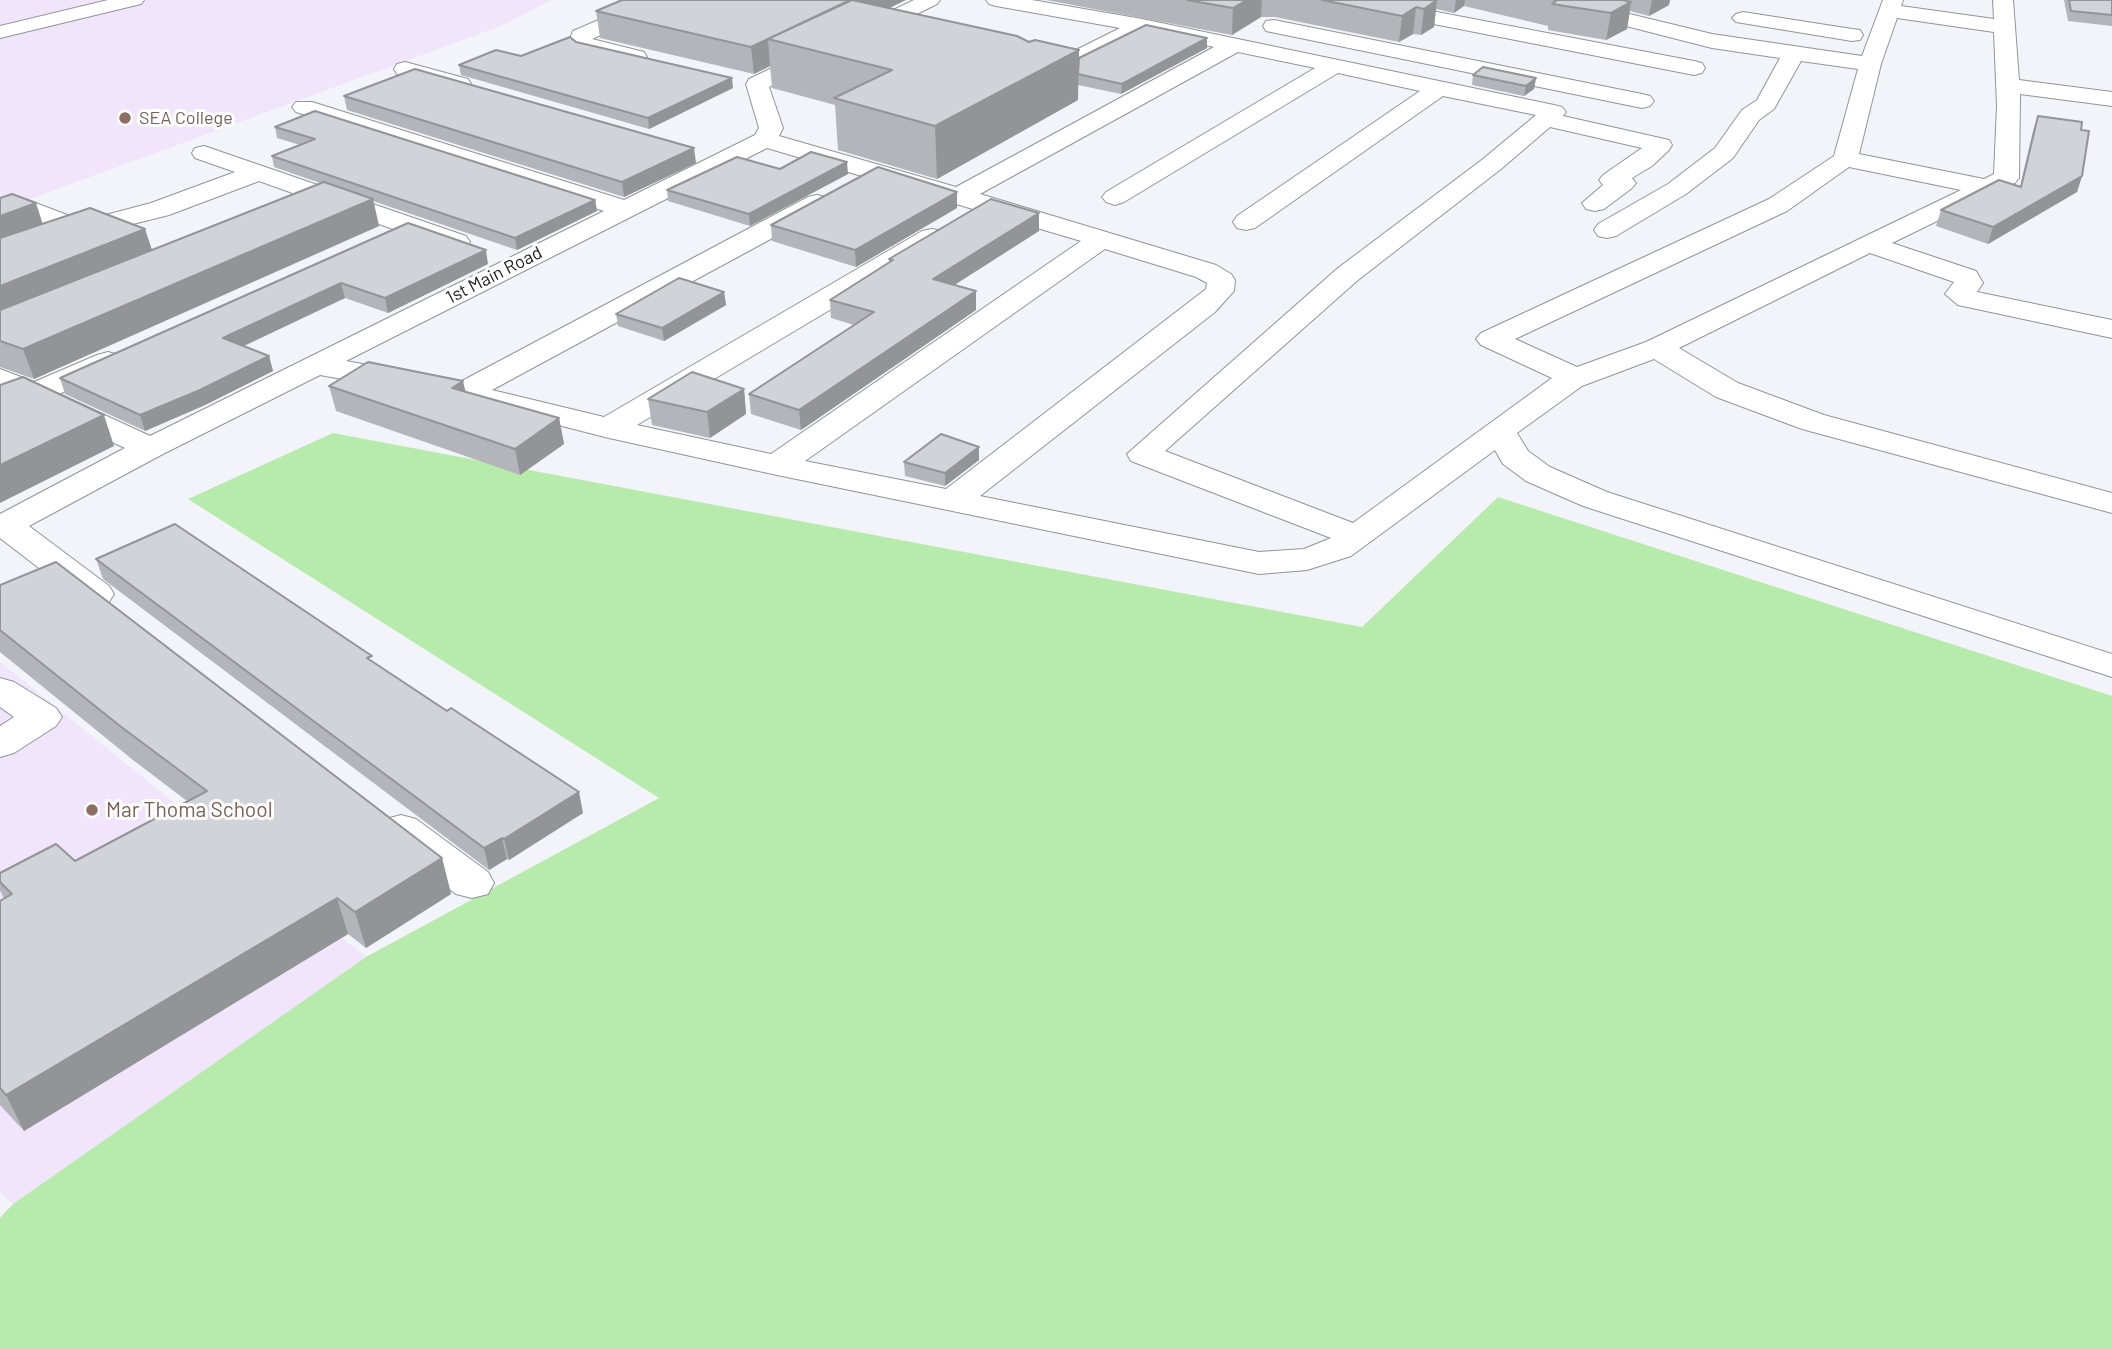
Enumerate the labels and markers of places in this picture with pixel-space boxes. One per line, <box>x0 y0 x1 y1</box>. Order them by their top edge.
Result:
place label: SEA College <box>139 107 233 129</box>
marker: SEA College <box>117 110 133 126</box>
place label: Mar Thoma School <box>106 797 273 823</box>
marker: Mar Thoma School <box>84 802 100 818</box>

